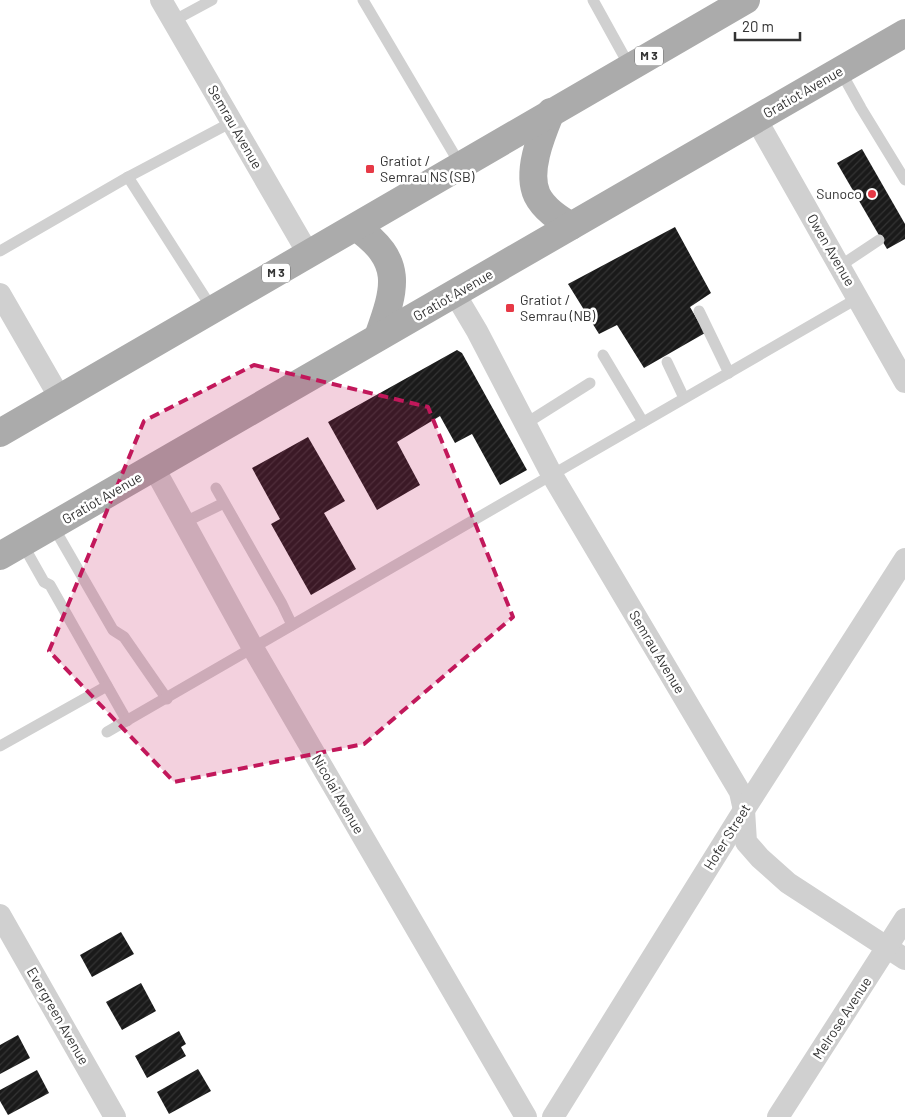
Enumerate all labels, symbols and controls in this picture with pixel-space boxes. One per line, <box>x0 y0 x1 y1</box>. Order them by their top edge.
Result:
scale bar <box>735 10 800 42</box>
text: 20 m <box>742 17 774 35</box>
road number: M 3 <box>635 46 663 66</box>
street label: Gratiot Avenue <box>760 62 846 121</box>
street label: Semrau Avenue <box>205 82 266 172</box>
place label: Gratiot / Semrau NS (SB) <box>380 152 475 185</box>
marker: Gratiot / Semrau NS (SB) <box>364 163 376 175</box>
place label: Sunoco <box>816 185 862 202</box>
marker: Sunoco <box>866 188 878 200</box>
street label: Owen Avenue <box>804 210 859 289</box>
road number: M 3 <box>262 264 290 282</box>
street label: Gratiot Avenue <box>410 265 496 324</box>
place label: Gratiot / Semrau (NB) <box>520 291 595 324</box>
marker: Gratiot / Semrau (NB) <box>504 302 516 314</box>
street label: Gratiot Avenue <box>59 468 145 527</box>
street label: Semrau Avenue <box>626 607 689 697</box>
street label: Nicolai Avenue <box>309 751 368 837</box>
street label: Hofer Street <box>700 801 754 873</box>
street label: Evergreen Avenue <box>24 964 93 1067</box>
street label: Melrose Avenue <box>809 973 875 1062</box>

